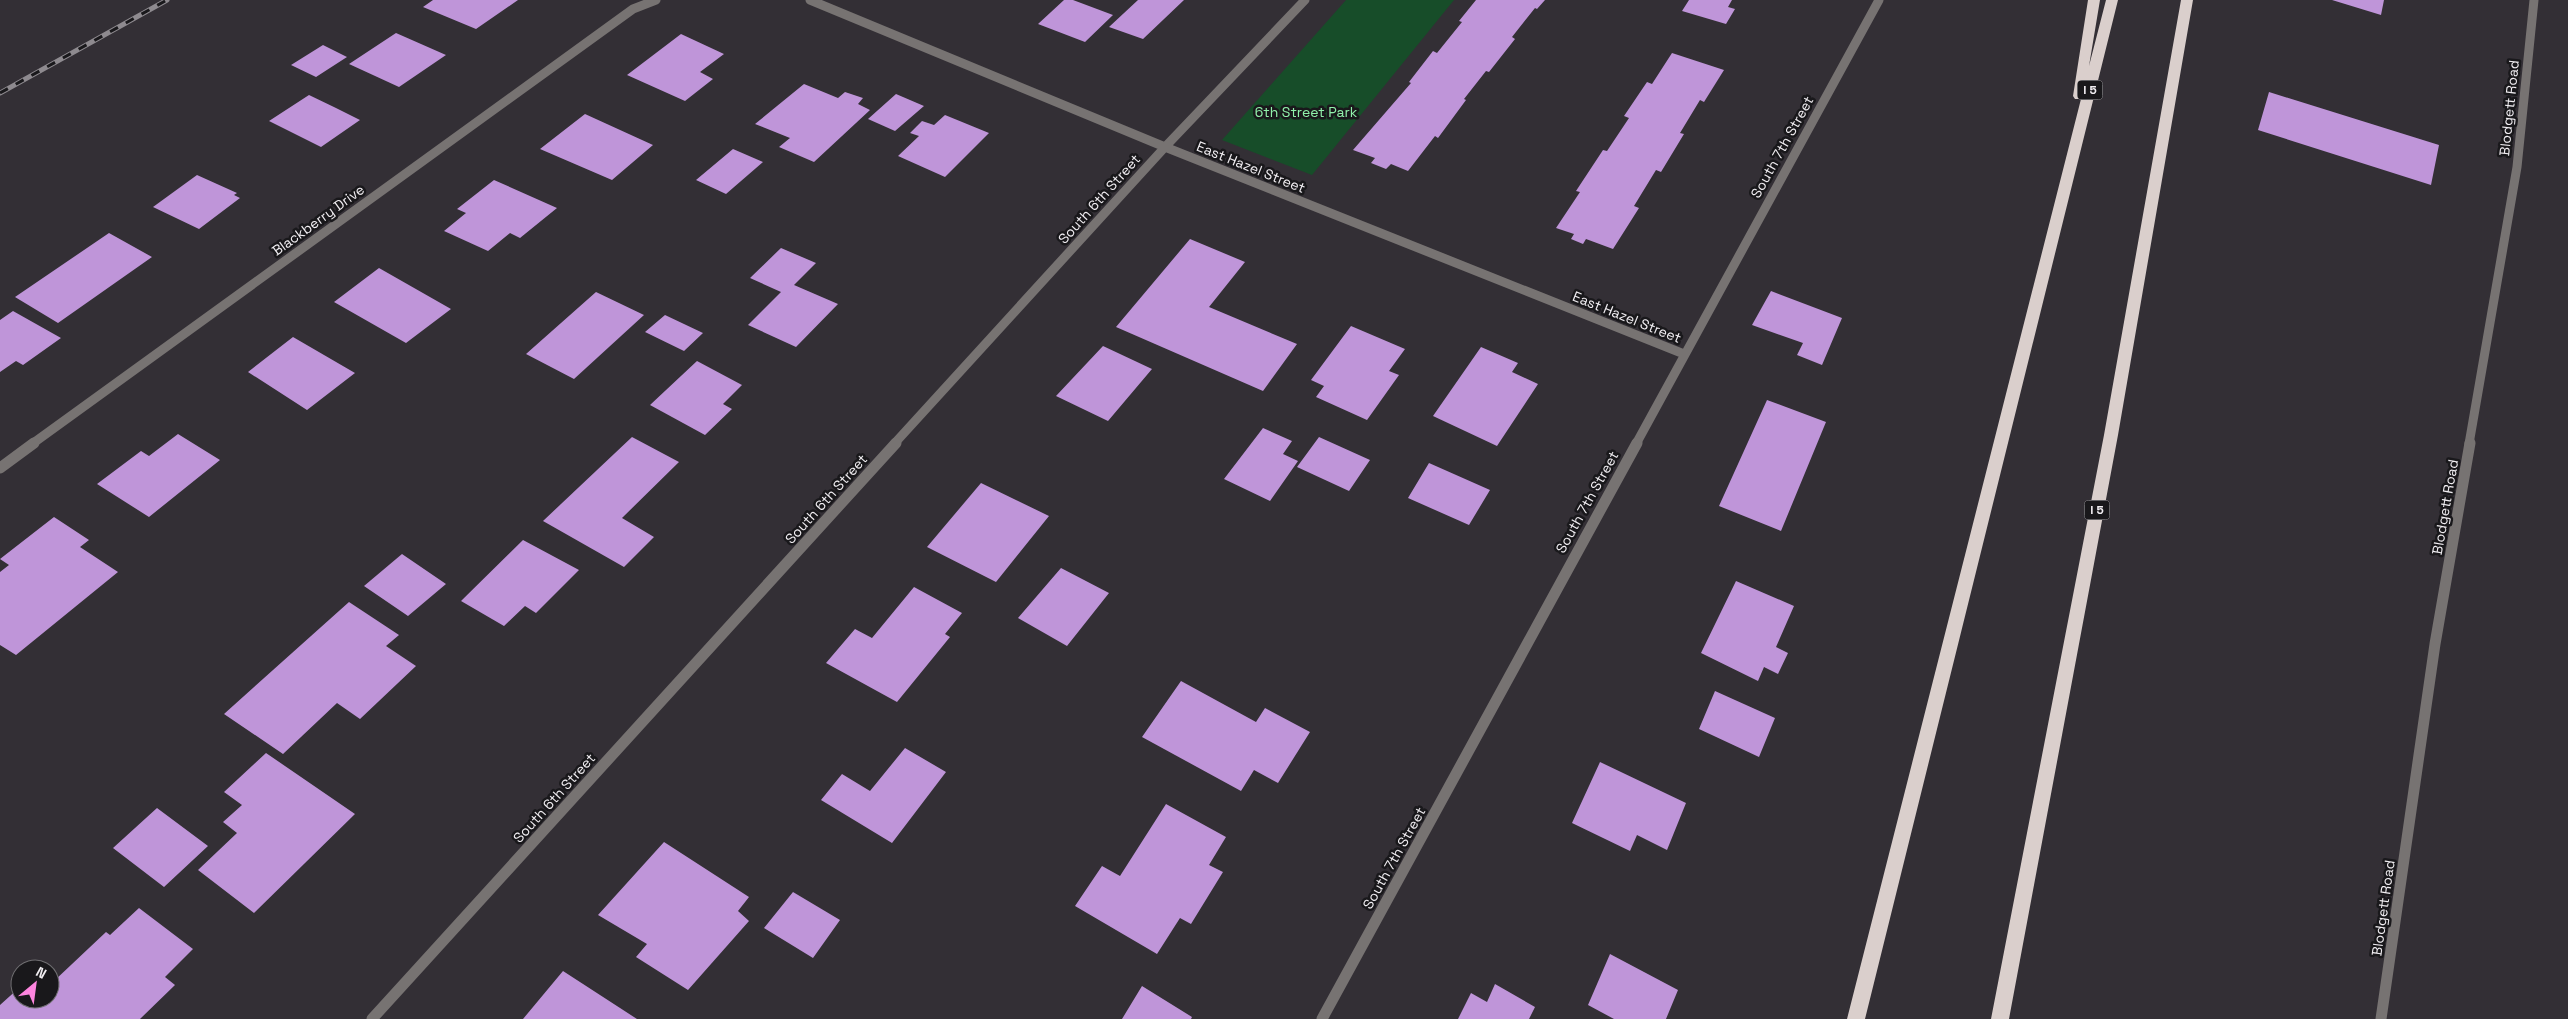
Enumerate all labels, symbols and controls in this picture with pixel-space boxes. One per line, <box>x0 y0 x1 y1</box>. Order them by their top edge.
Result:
street label: Blodgett Road <box>2495 59 2523 157</box>
road number: I 5 <box>2078 80 2102 100</box>
street label: South 7th Street <box>1747 93 1817 201</box>
park label: 6th Street Park <box>1255 103 1358 121</box>
street label: East Hazel Street <box>1194 137 1308 197</box>
street label: South 6th Street <box>1054 150 1144 248</box>
street label: Blackberry Drive <box>268 180 368 260</box>
street label: East Hazel Street <box>1570 287 1684 347</box>
street label: South 7th Street <box>1552 448 1622 556</box>
street label: South 6th Street <box>781 450 871 548</box>
street label: Blodgett Road <box>2428 458 2462 556</box>
road number: I 5 <box>2084 500 2110 520</box>
street label: South 6th Street <box>509 749 599 847</box>
street label: South 7th Street <box>1359 804 1429 912</box>
street label: Blodgett Road <box>2367 859 2399 957</box>
north arrow <box>10 959 60 1009</box>
text: N <box>33 962 50 983</box>

